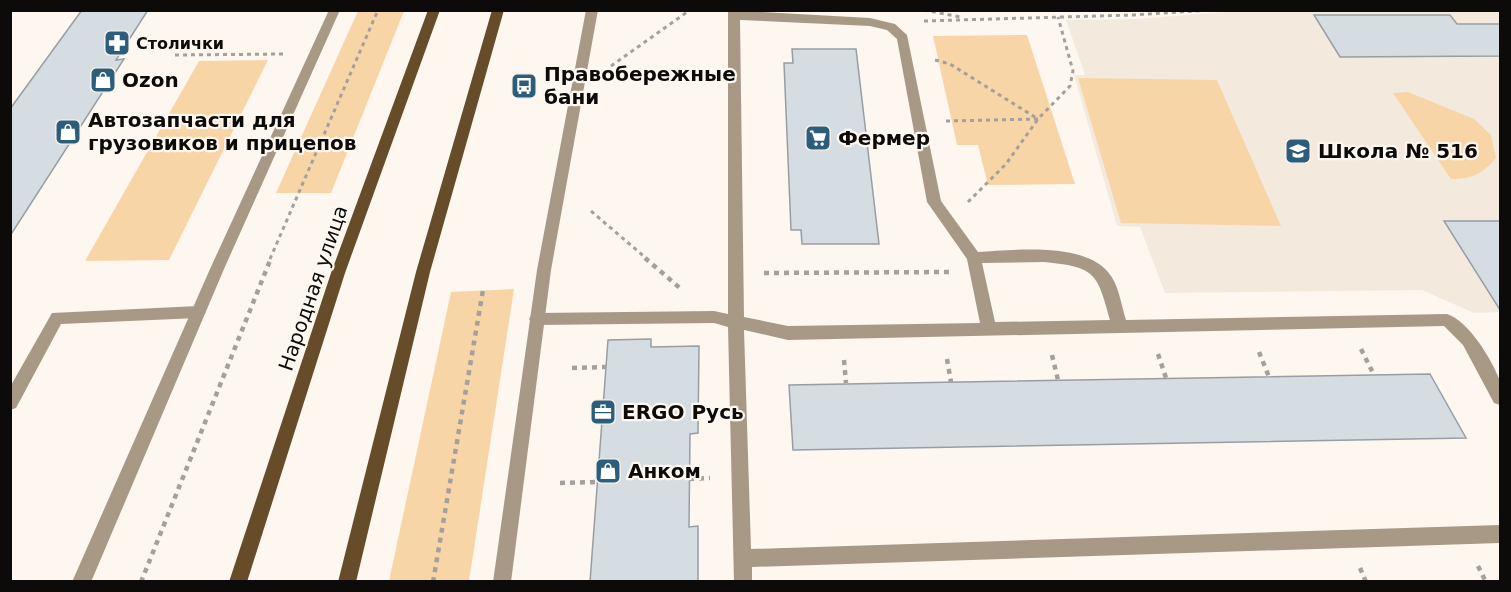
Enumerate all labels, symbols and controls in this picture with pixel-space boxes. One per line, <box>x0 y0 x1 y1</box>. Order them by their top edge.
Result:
pharmacy icon: Столички <box>102 28 132 58</box>
place label: Столички <box>136 34 224 53</box>
place label: Правобережные бани <box>544 62 736 109</box>
shop icon: Ozon <box>88 65 118 95</box>
place label: Ozon <box>122 68 179 92</box>
bus stop icon: Правобережные бани <box>509 71 539 101</box>
place label: Автозапчасти для грузовиков и прицепов <box>88 108 357 155</box>
shop icon: Автозапчасти для грузовиков и прицепов <box>53 117 83 147</box>
supermarket icon: Фермер <box>803 123 833 153</box>
place label: Фермер <box>838 126 930 150</box>
school or university icon: Школа № 516 <box>1283 136 1313 166</box>
place label: Школа № 516 <box>1318 139 1478 163</box>
street label: Народная улица <box>273 202 353 374</box>
office icon: ERGO Русь <box>588 397 618 427</box>
place label: ERGO Русь <box>622 400 744 424</box>
shop icon: Анком <box>593 456 623 486</box>
place label: Анком <box>628 459 701 483</box>

